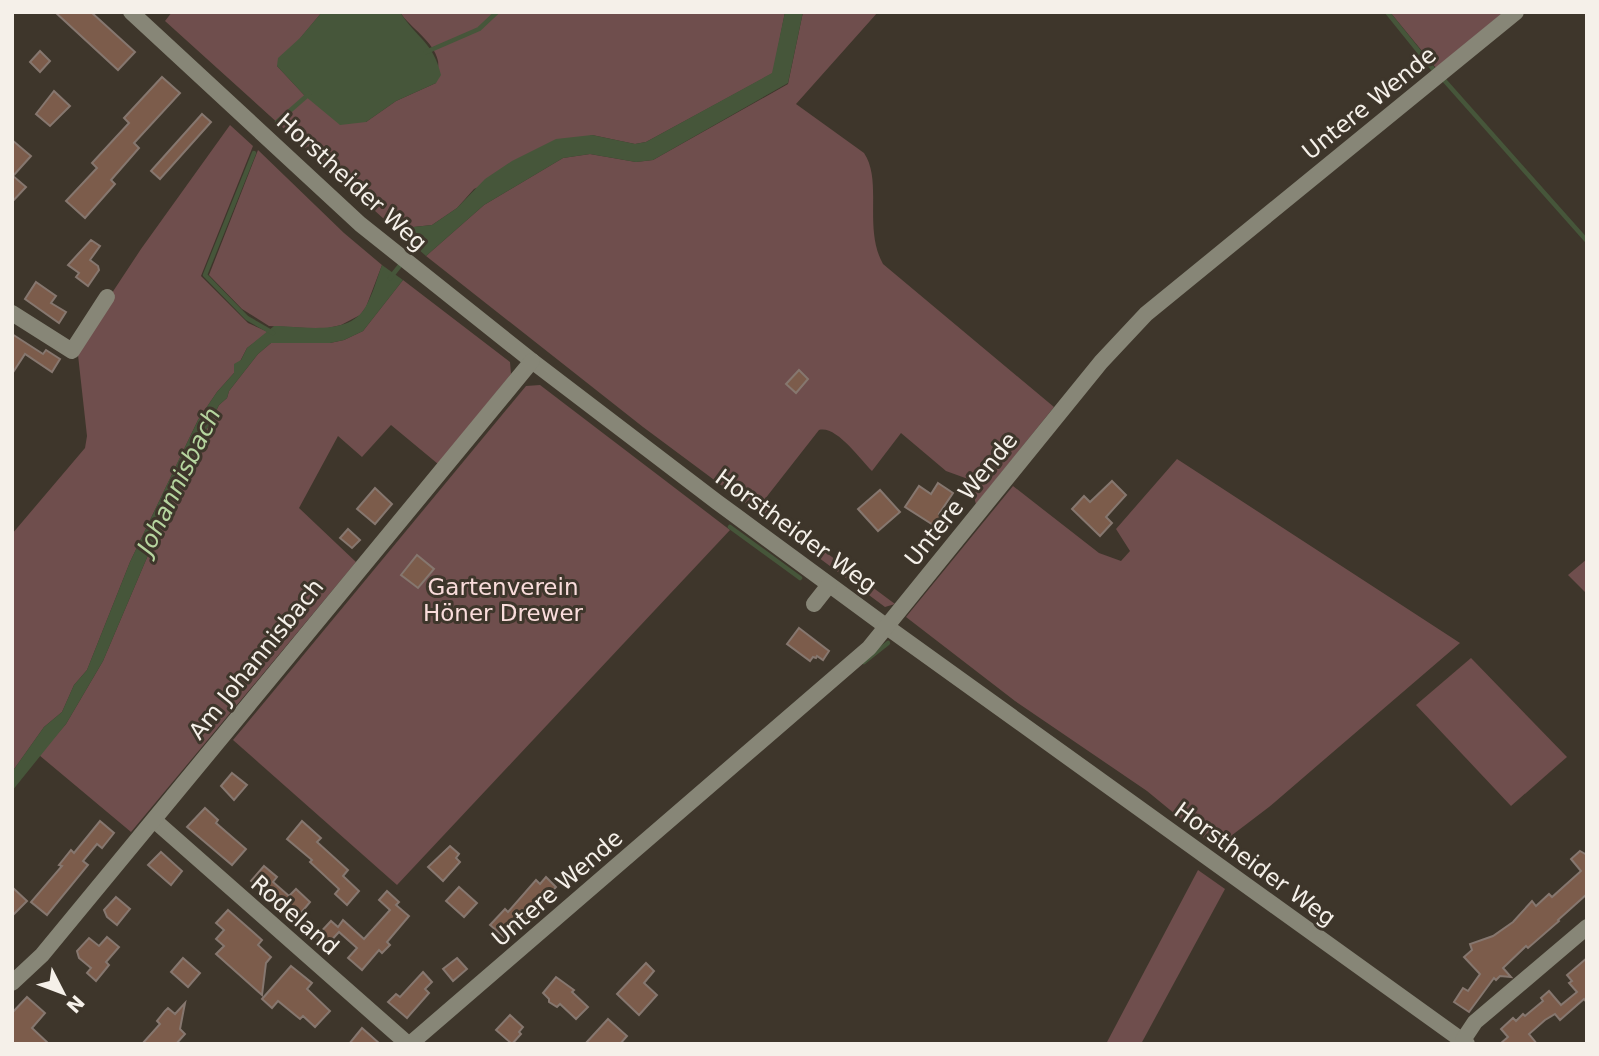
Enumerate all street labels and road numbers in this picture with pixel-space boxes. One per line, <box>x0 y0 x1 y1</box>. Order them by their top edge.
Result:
street label: Untere Wende <box>1297 41 1441 165</box>
street label: Horstheider Weg <box>272 108 432 256</box>
street label: Untere Wende <box>899 427 1023 571</box>
street label: Horstheider Weg <box>710 464 882 598</box>
street label: Am Johannisbach <box>183 574 329 744</box>
street label: Horstheider Weg <box>1169 797 1341 931</box>
street label: Untere Wende <box>487 824 627 952</box>
street label: Rodeland <box>246 870 344 960</box>

